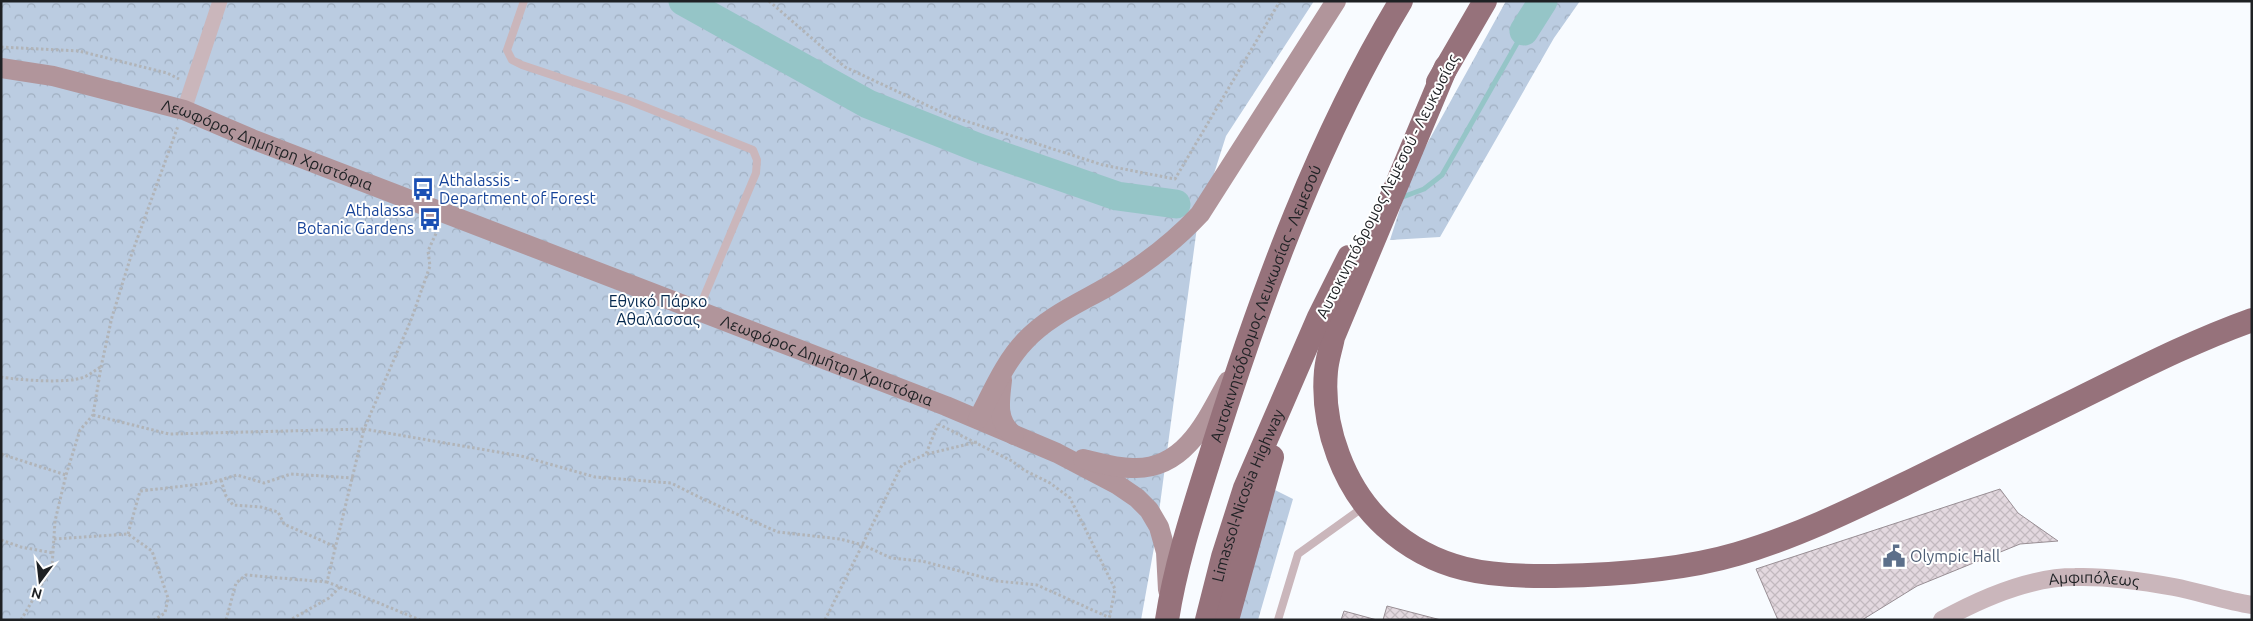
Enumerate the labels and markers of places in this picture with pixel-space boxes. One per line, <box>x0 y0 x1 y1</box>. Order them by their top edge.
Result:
place label: Athalassis - Department of Forest <box>439 171 596 207</box>
bus stop icon: Athalassis - Department of Forest <box>410 176 436 202</box>
place label: Athalassa Botanic Gardens <box>297 201 414 237</box>
bus stop icon: Athalassa Botanic Gardens <box>417 206 443 232</box>
public building icon: Olympic Hall <box>1881 543 1907 569</box>
place label: Olympic Hall <box>1910 547 2000 565</box>

